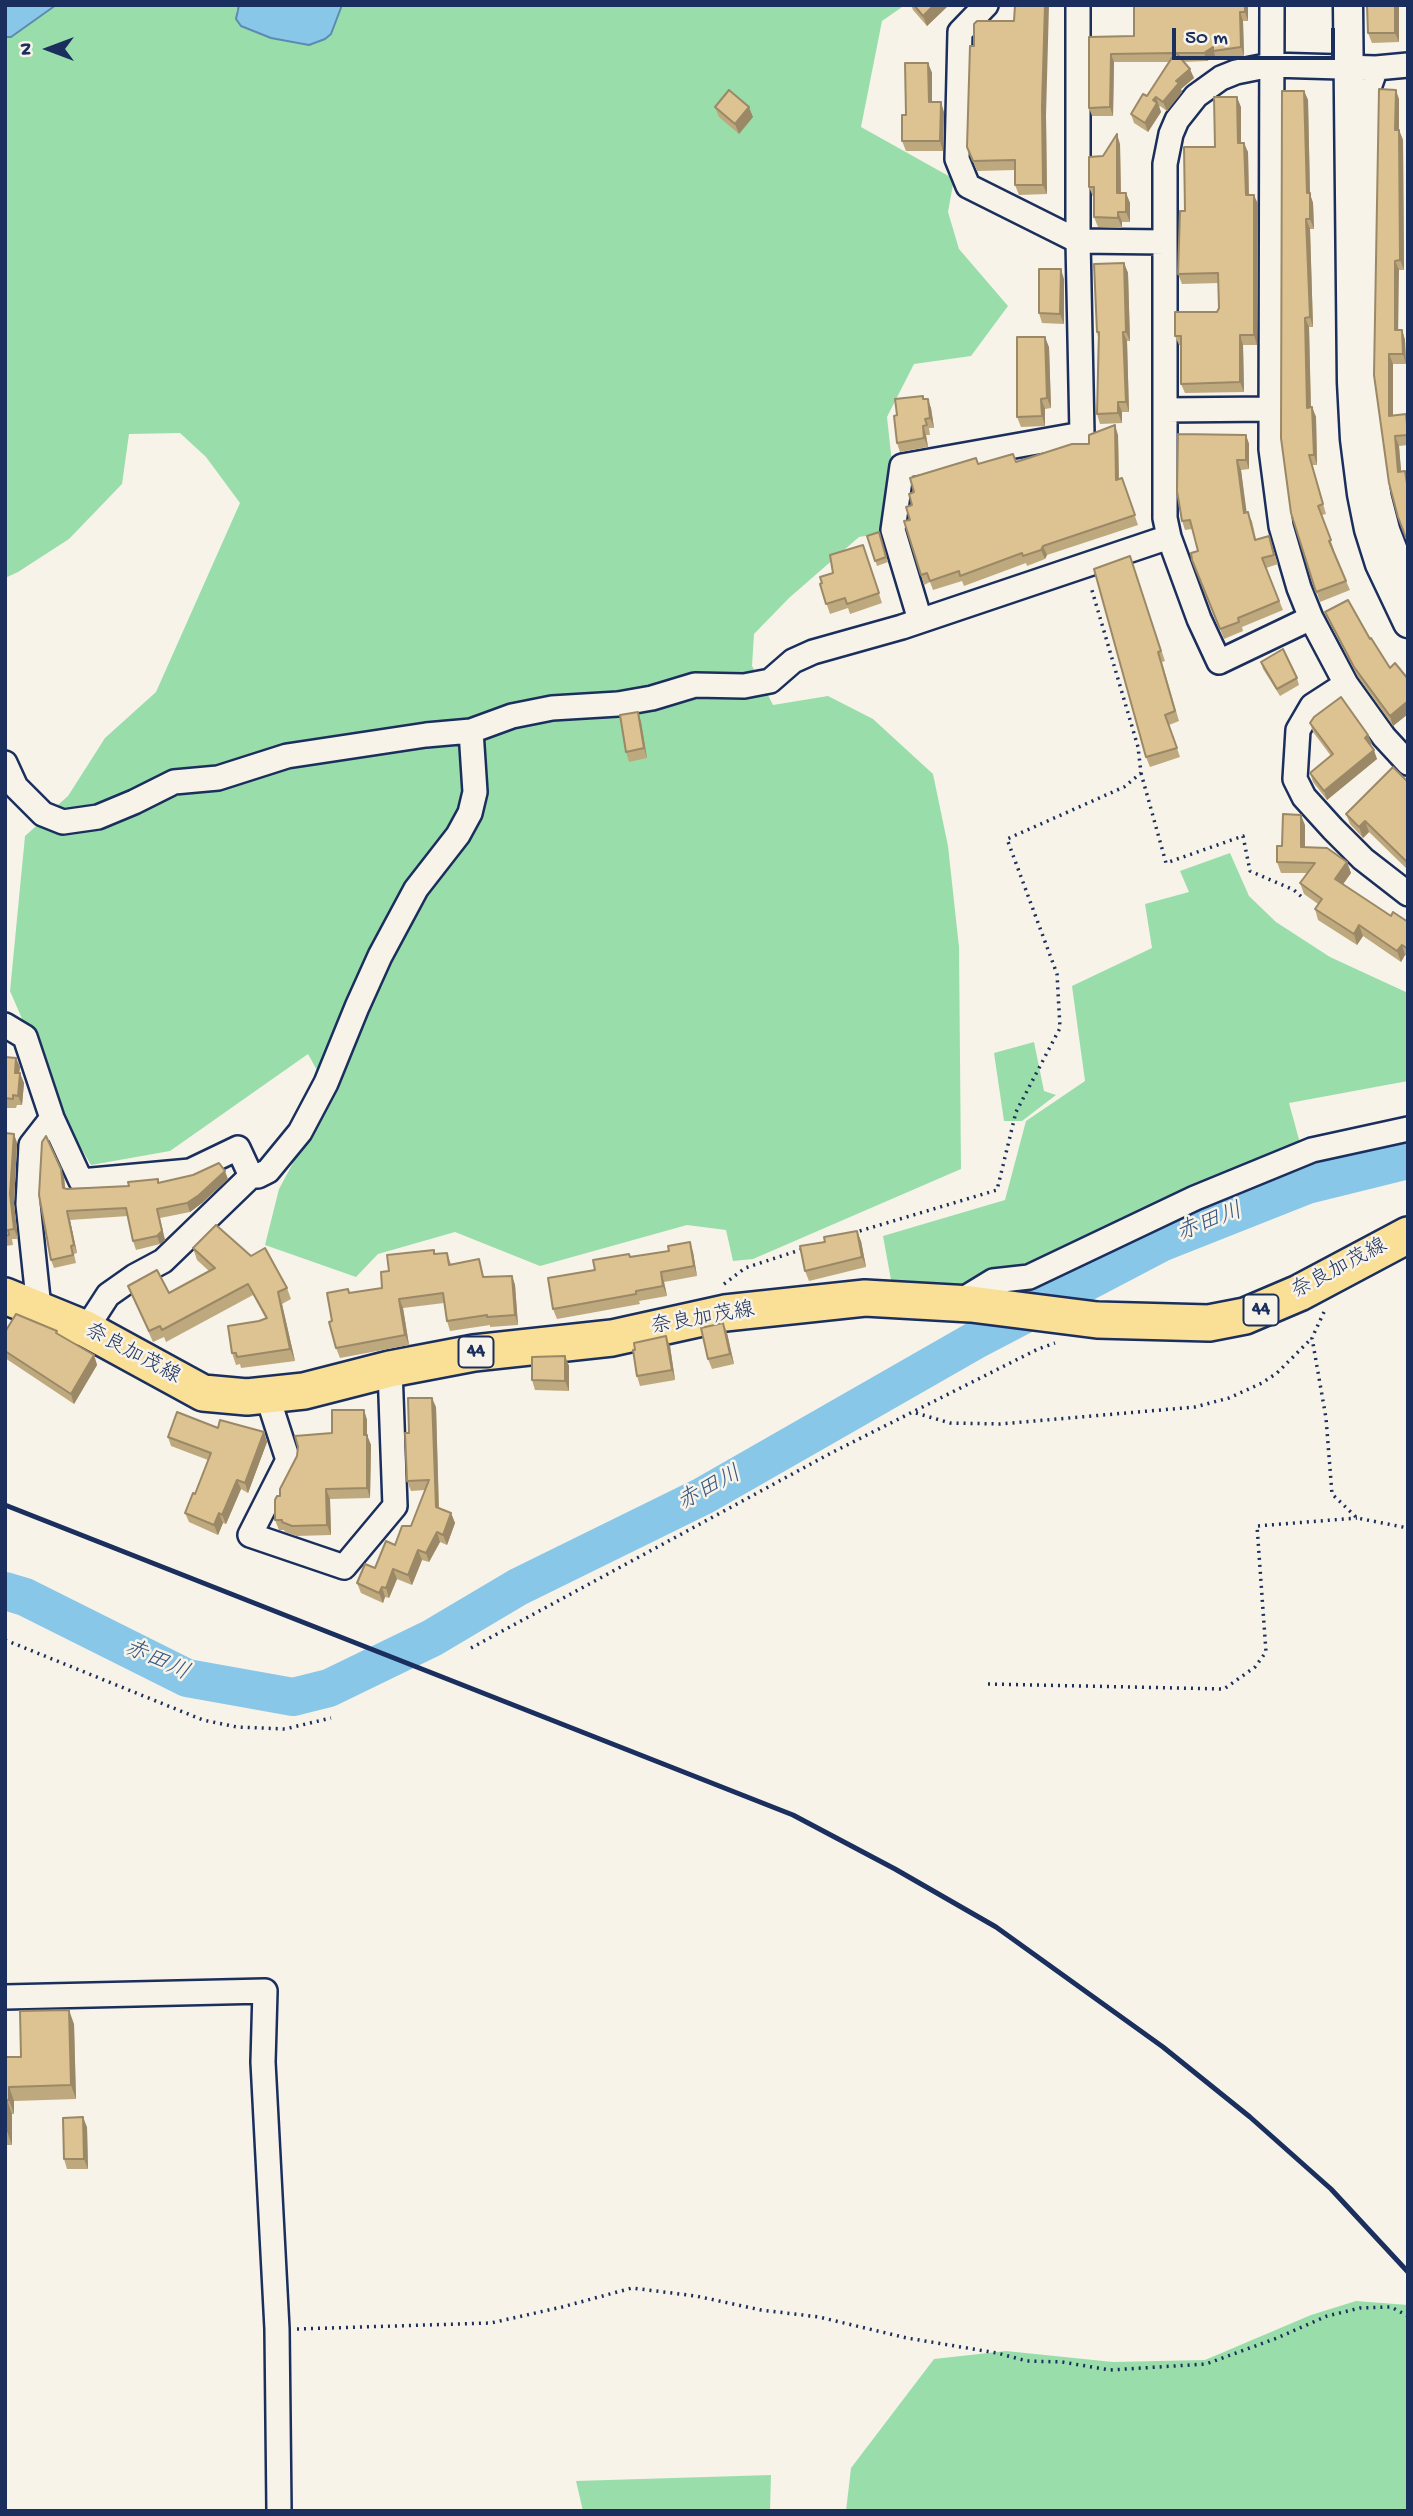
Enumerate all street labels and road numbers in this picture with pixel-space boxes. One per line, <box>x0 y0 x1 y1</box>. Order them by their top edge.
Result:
street label: 奈良加茂線 <box>1288 1234 1392 1306</box>
road number: 44 <box>1244 1294 1278 1326</box>
street label: 奈良加茂線 <box>649 1298 757 1342</box>
street label: 奈良加茂線 <box>80 1319 184 1391</box>
road number: 44 <box>458 1336 494 1368</box>

